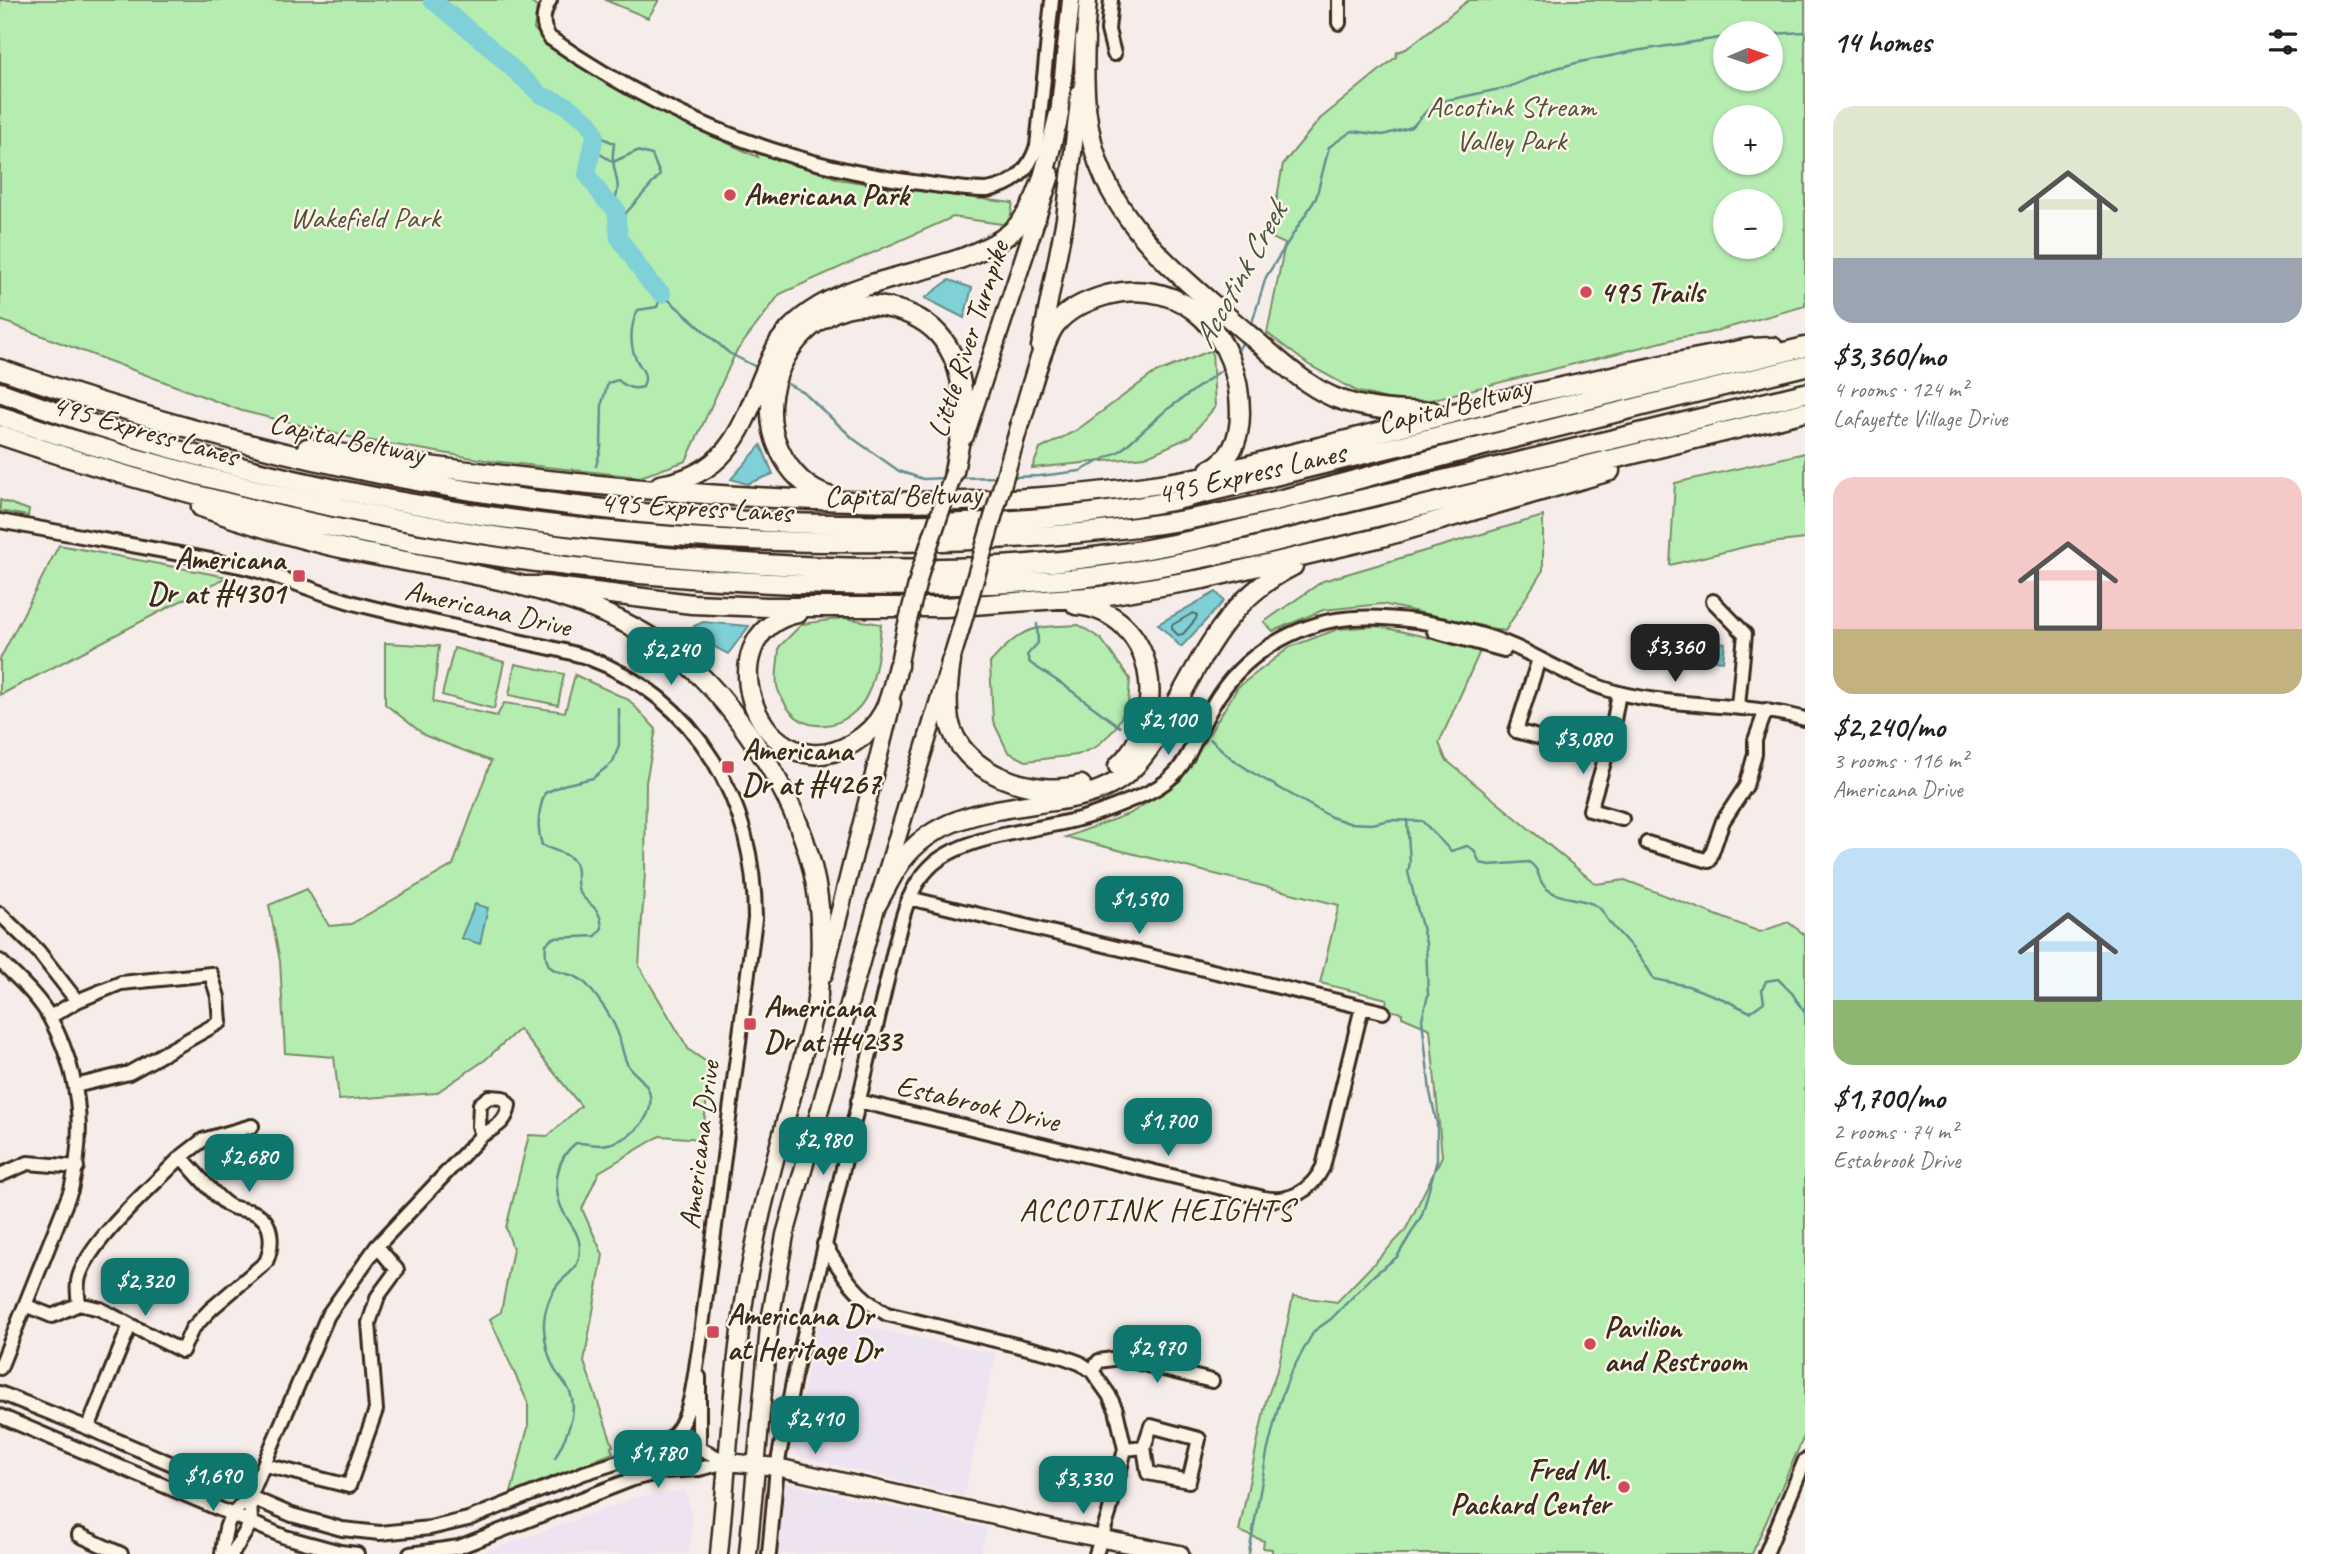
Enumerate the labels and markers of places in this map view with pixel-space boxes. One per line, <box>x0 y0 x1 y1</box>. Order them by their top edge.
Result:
place label: Americana Park <box>744 176 911 214</box>
marker: Americana Park <box>722 187 738 203</box>
place label: 495 Trails <box>1600 273 1708 311</box>
marker: 495 Trails <box>1578 284 1594 300</box>
place label: Americana Dr at #4301 <box>148 540 288 612</box>
marker: Americana Dr at #4301 <box>291 568 307 584</box>
pin: $3,360 <box>1618 624 1732 684</box>
pin: $2,240 <box>614 628 728 687</box>
pin: $2,100 <box>1111 698 1225 757</box>
pin: $3,080 <box>1526 716 1640 776</box>
place label: Americana Dr at #4267 <box>742 731 883 803</box>
marker: Americana Dr at #4267 <box>720 759 736 775</box>
pin: $1,590 <box>1082 876 1196 936</box>
place label: Americana Dr at #4233 <box>764 988 904 1060</box>
marker: Americana Dr at #4233 <box>742 1016 758 1032</box>
pin: $1,700 <box>1111 1098 1225 1158</box>
pin: $2,980 <box>766 1118 880 1177</box>
pin: $2,680 <box>192 1134 306 1194</box>
pin: $2,320 <box>88 1258 202 1318</box>
place label: Americana Dr at Heritage Dr <box>727 1296 885 1368</box>
place label: Pavilion and Restroom <box>1604 1308 1748 1380</box>
marker: Americana Dr at Heritage Dr <box>705 1324 721 1340</box>
pin: $2,970 <box>1100 1326 1214 1385</box>
marker: Pavilion and Restroom <box>1582 1336 1598 1352</box>
pin: $2,410 <box>758 1396 872 1456</box>
pin: $1,780 <box>601 1430 715 1490</box>
place label: Fred M. Packard Center <box>1450 1451 1613 1523</box>
pin: $1,690 <box>156 1454 270 1513</box>
pin: $3,330 <box>1026 1456 1140 1516</box>
marker: Fred M. Packard Center <box>1616 1479 1632 1495</box>

